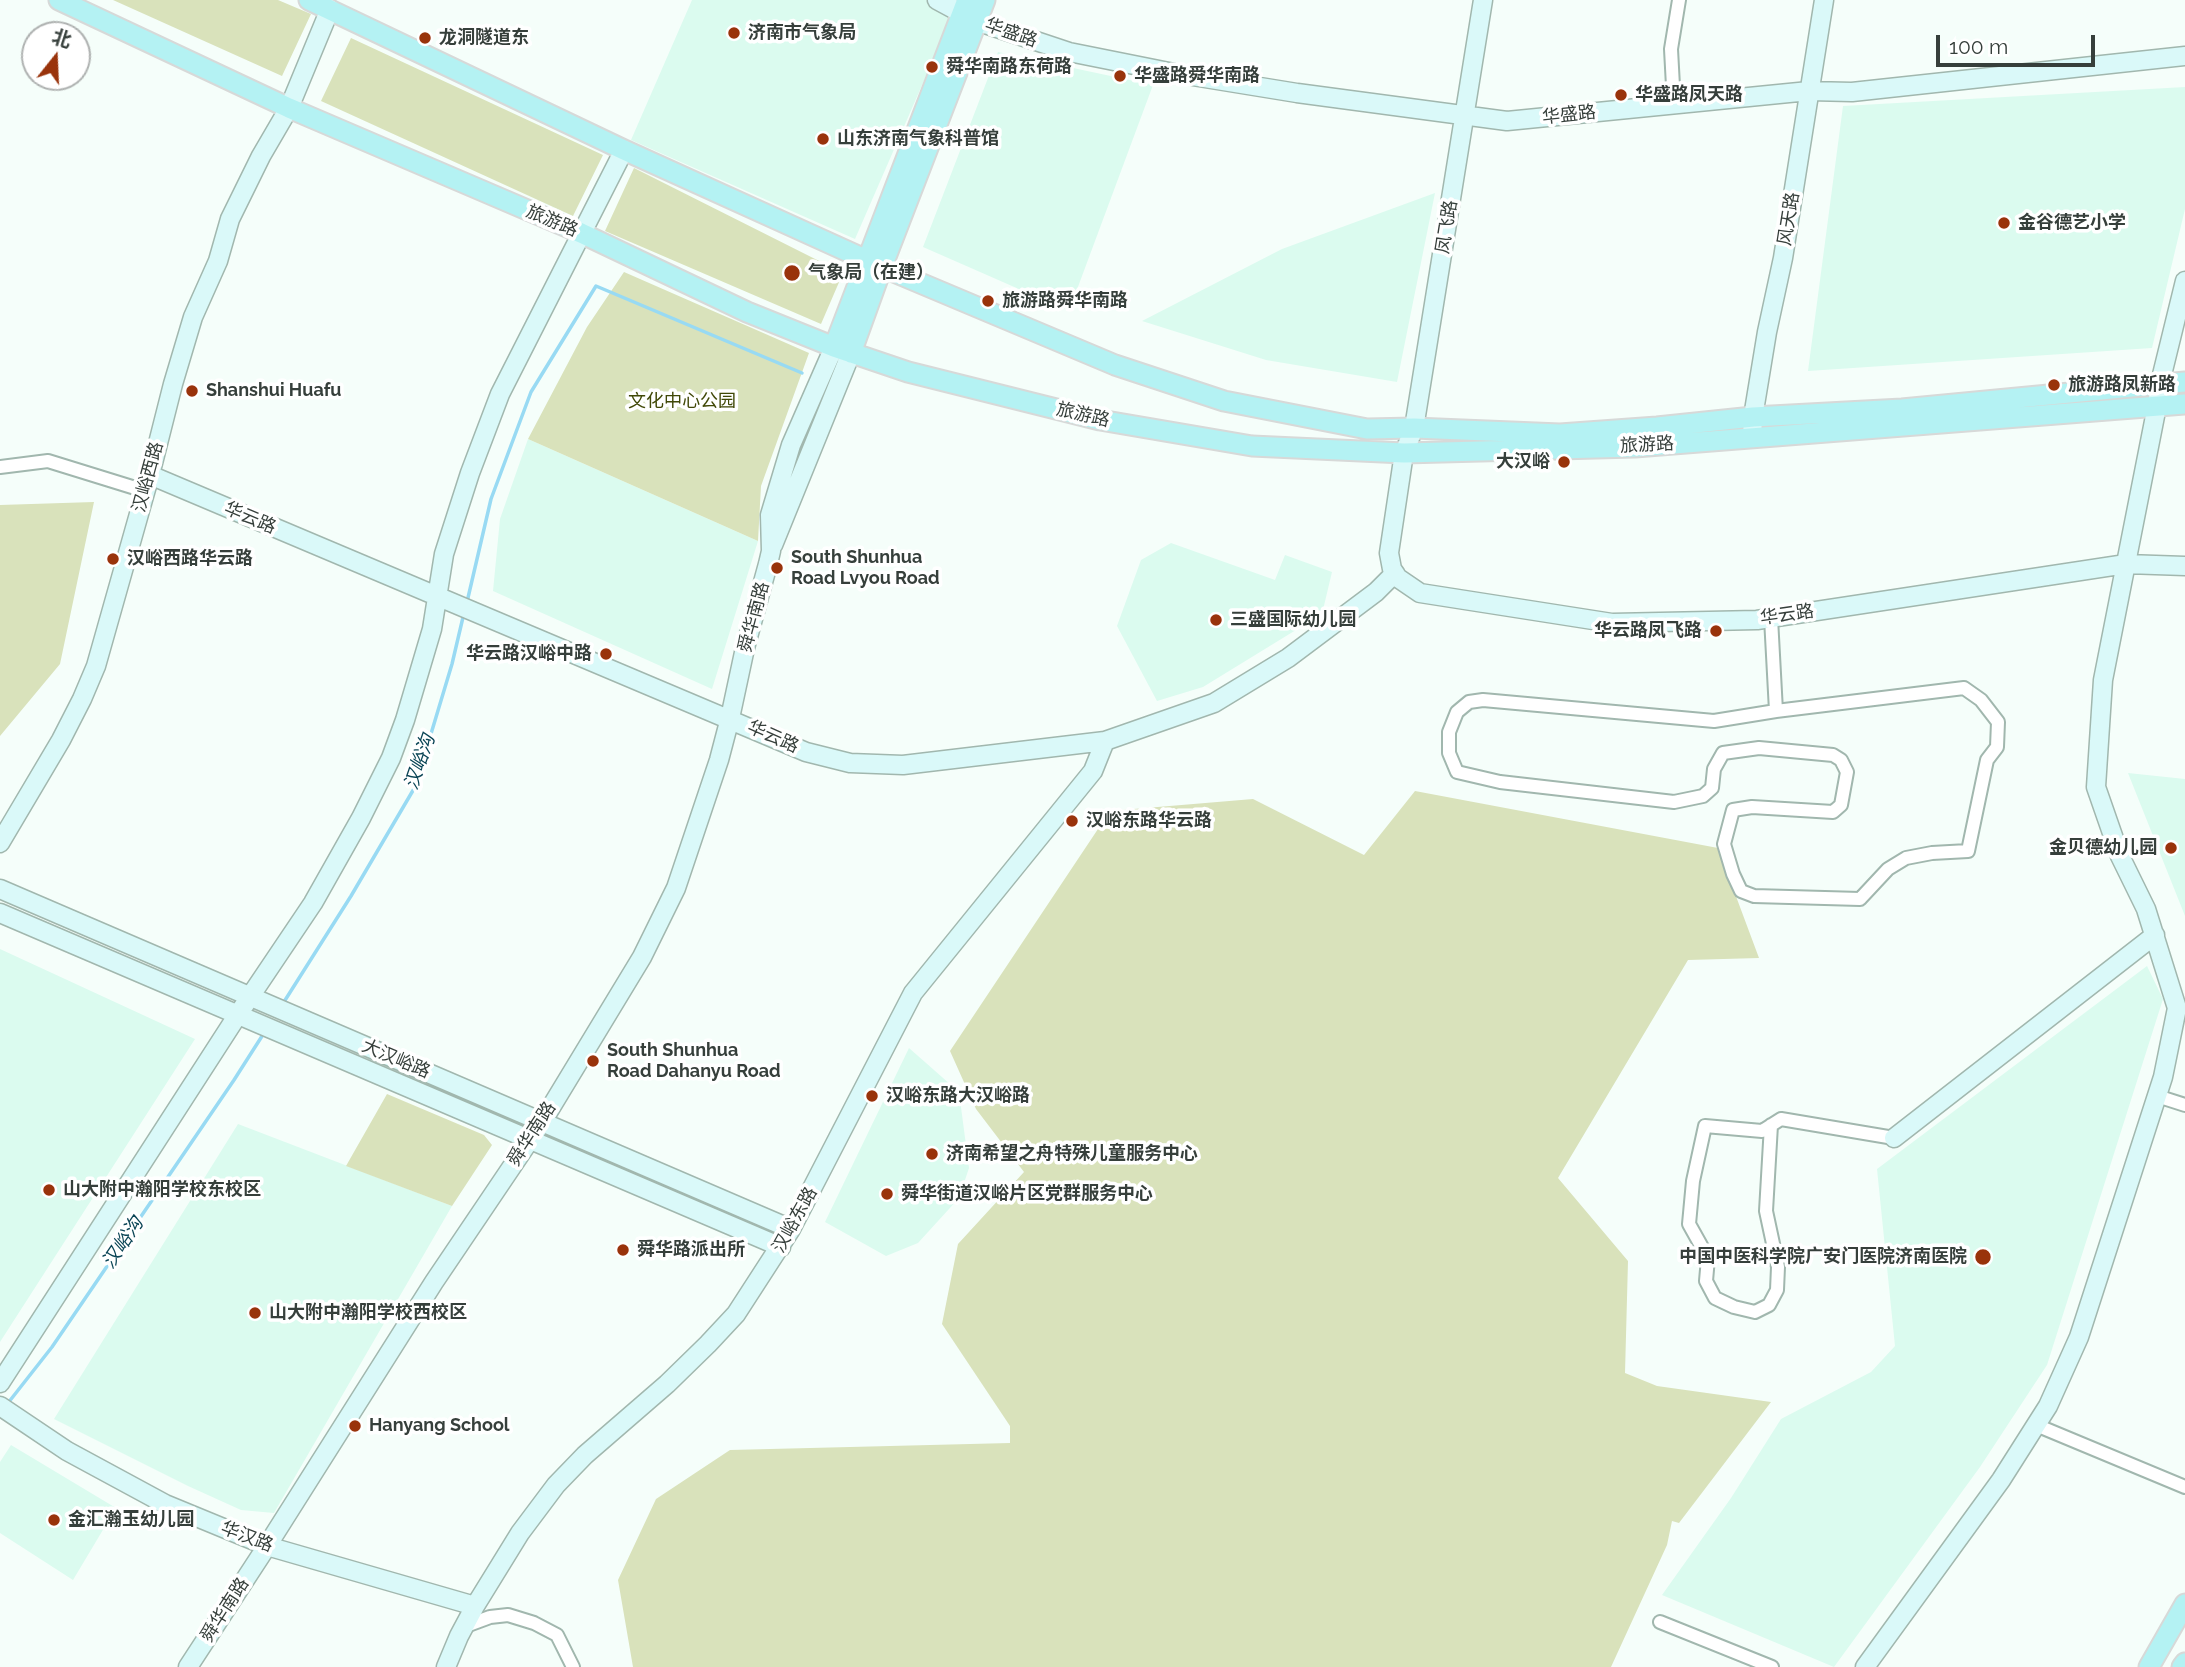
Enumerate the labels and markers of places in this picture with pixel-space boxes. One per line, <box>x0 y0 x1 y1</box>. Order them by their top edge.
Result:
place label: 济南市气象局 <box>748 22 856 44</box>
marker: 济南市气象局 <box>726 25 742 41</box>
place label: 龙洞隧道东 <box>439 27 529 49</box>
marker: 龙洞隧道东 <box>417 30 433 46</box>
place label: 舜华南路东荷路 <box>946 56 1072 78</box>
marker: 舜华南路东荷路 <box>924 59 940 75</box>
place label: 华盛路舜华南路 <box>1134 65 1260 87</box>
marker: 华盛路舜华南路 <box>1112 68 1128 84</box>
place label: 华盛路凤天路 <box>1635 84 1743 106</box>
marker: 华盛路凤天路 <box>1613 87 1629 103</box>
place label: 山东济南气象科普馆 <box>837 128 999 150</box>
marker: 山东济南气象科普馆 <box>815 131 831 147</box>
place label: 金谷德艺小学 <box>2018 212 2126 234</box>
marker: 金谷德艺小学 <box>1996 215 2012 231</box>
place label: 气象局（在建） <box>808 262 934 284</box>
marker: 气象局（在建） <box>782 263 802 283</box>
place label: 旅游路舜华南路 <box>1002 290 1128 312</box>
marker: 旅游路舜华南路 <box>980 293 996 309</box>
place label: 旅游路凤新路 <box>2068 374 2176 396</box>
marker: 旅游路凤新路 <box>2046 377 2062 393</box>
place label: Shanshui Huafu <box>206 380 341 402</box>
marker: Shanshui Huafu <box>184 383 200 399</box>
place label: 大汉峪 <box>1496 451 1550 473</box>
marker: 大汉峪 <box>1556 454 1572 470</box>
place label: South Shunhua Road Lvyou Road <box>791 547 940 590</box>
place label: 汉峪西路华云路 <box>127 548 253 570</box>
marker: 汉峪西路华云路 <box>105 551 121 567</box>
marker: South Shunhua Road Lvyou Road <box>769 560 785 576</box>
place label: 三盛国际幼儿园 <box>1230 609 1356 631</box>
marker: 三盛国际幼儿园 <box>1208 612 1224 628</box>
place label: 华云路凤飞路 <box>1594 620 1702 642</box>
marker: 华云路凤飞路 <box>1708 623 1724 639</box>
place label: 华云路汉峪中路 <box>466 643 592 665</box>
marker: 华云路汉峪中路 <box>598 646 614 662</box>
place label: 汉峪东路华云路 <box>1086 810 1212 832</box>
marker: 汉峪东路华云路 <box>1064 813 1080 829</box>
place label: 金贝德幼儿园 <box>2049 837 2157 859</box>
marker: 金贝德幼儿园 <box>2163 840 2179 856</box>
place label: South Shunhua Road Dahanyu Road <box>607 1040 781 1082</box>
marker: South Shunhua Road Dahanyu Road <box>585 1053 601 1069</box>
place label: 汉峪东路大汉峪路 <box>886 1085 1030 1107</box>
marker: 汉峪东路大汉峪路 <box>864 1088 880 1104</box>
place label: 济南希望之舟特殊儿童服务中心 <box>946 1143 1198 1165</box>
marker: 济南希望之舟特殊儿童服务中心 <box>924 1146 940 1162</box>
place label: 山大附中瀚阳学校东校区 <box>63 1179 261 1201</box>
marker: 山大附中瀚阳学校东校区 <box>41 1182 57 1198</box>
place label: 舜华街道汉峪片区党群服务中心 <box>901 1183 1153 1205</box>
marker: 舜华街道汉峪片区党群服务中心 <box>879 1186 895 1202</box>
place label: 舜华路派出所 <box>637 1239 745 1261</box>
marker: 舜华路派出所 <box>615 1242 631 1258</box>
place label: 中国中医科学院广安门医院济南医院 <box>1679 1246 1967 1268</box>
marker: 中国中医科学院广安门医院济南医院 <box>1973 1247 1993 1267</box>
place label: 山大附中瀚阳学校西校区 <box>269 1302 467 1324</box>
marker: 山大附中瀚阳学校西校区 <box>247 1305 263 1321</box>
place label: Hanyang School <box>369 1415 510 1437</box>
marker: Hanyang School <box>347 1418 363 1434</box>
place label: 金汇瀚玉幼儿园 <box>68 1509 194 1531</box>
marker: 金汇瀚玉幼儿园 <box>46 1512 62 1528</box>

